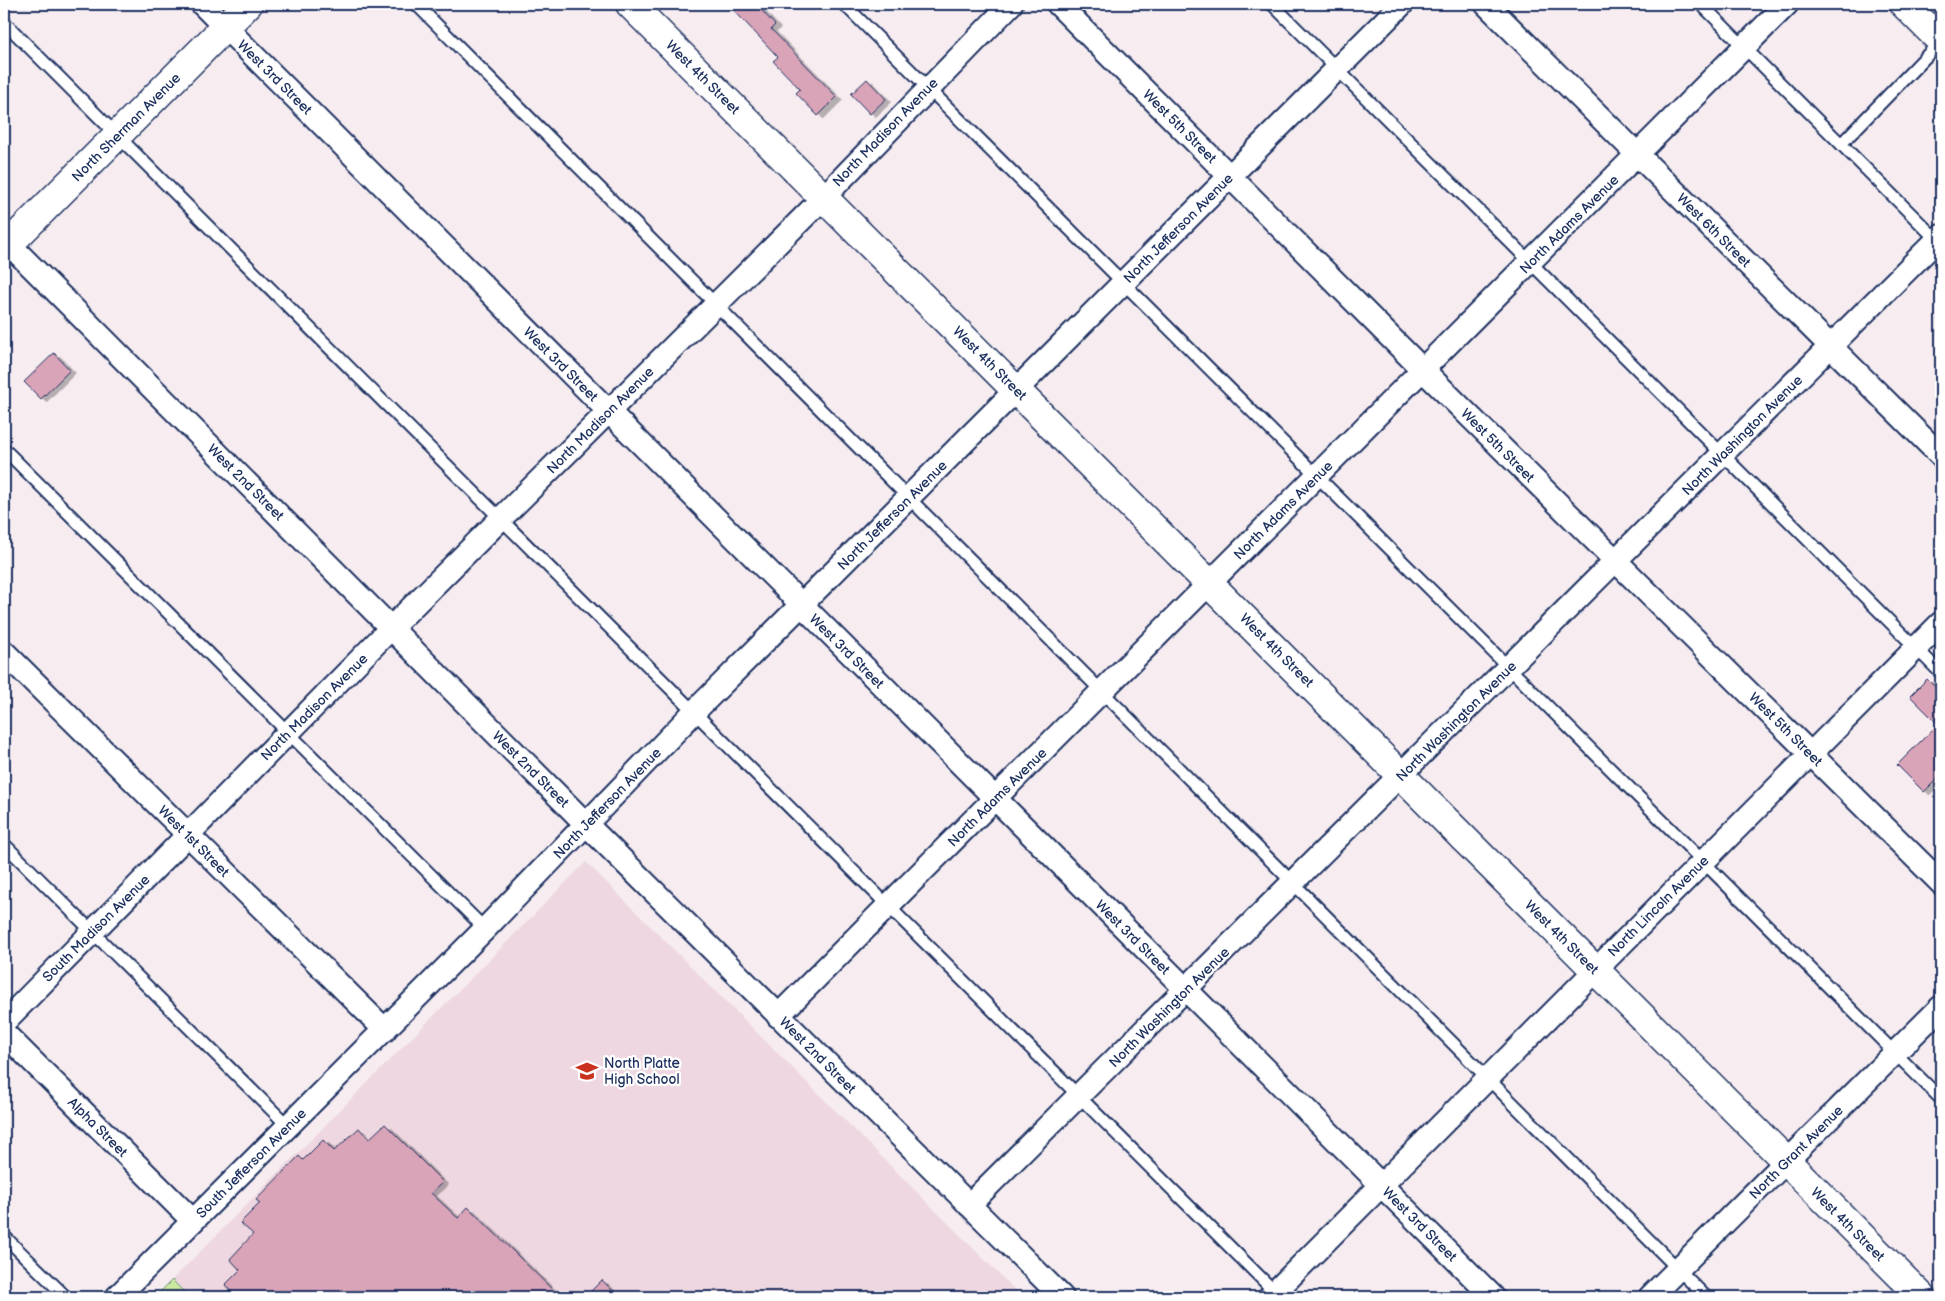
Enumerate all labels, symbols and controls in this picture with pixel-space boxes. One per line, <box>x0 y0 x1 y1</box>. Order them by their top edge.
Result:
street label: West 3rd Street <box>234 36 316 119</box>
street label: West 4th Street <box>662 37 744 118</box>
street label: North Sherman Avenue <box>68 69 184 185</box>
street label: North Madison Avenue <box>829 75 942 190</box>
street label: West 5th Street <box>1139 86 1221 167</box>
street label: North Jefferson Avenue <box>1120 170 1237 287</box>
street label: North Adams Avenue <box>1516 171 1622 277</box>
street label: West 6th Street <box>1673 190 1755 271</box>
street label: West 3rd Street <box>520 323 602 406</box>
street label: West 4th Street <box>949 323 1031 404</box>
street label: North Madison Avenue <box>543 363 657 477</box>
street label: North Washington Avenue <box>1679 372 1806 499</box>
street label: West 5th Street <box>1457 405 1539 486</box>
street label: West 2nd Street <box>204 440 288 525</box>
street label: North Jefferson Avenue <box>834 457 951 574</box>
street label: North Adams Avenue <box>1230 457 1336 563</box>
street label: West 3rd Street <box>806 610 888 693</box>
street label: West 4th Street <box>1236 610 1318 691</box>
street label: North Madison Avenue <box>257 650 371 764</box>
street label: North Washington Avenue <box>1393 658 1520 785</box>
street label: West 5th Street <box>1745 689 1827 770</box>
street label: West 2nd Street <box>489 727 573 812</box>
street label: North Jefferson Avenue <box>550 744 665 863</box>
street label: North Adams Avenue <box>944 744 1050 850</box>
street label: West 1st Street <box>154 802 233 881</box>
street label: North Lincoln Avenue <box>1604 852 1712 960</box>
street label: South Madison Avenue <box>39 871 154 986</box>
street label: West 3rd Street <box>1092 896 1174 979</box>
street label: West 4th Street <box>1521 897 1603 978</box>
street label: North Washington Avenue <box>1106 944 1233 1071</box>
street label: West 2nd Street <box>776 1013 860 1098</box>
place label: North Platte High School <box>604 1055 680 1088</box>
school or university icon: North Platte High School <box>574 1058 600 1084</box>
street label: Alpha Street <box>64 1094 132 1161</box>
street label: North Grant Avenue <box>1746 1102 1847 1203</box>
street label: South Jefferson Avenue <box>193 1105 310 1222</box>
street label: West 3rd Street <box>1379 1183 1461 1266</box>
street label: West 4th Street <box>1807 1184 1889 1265</box>

